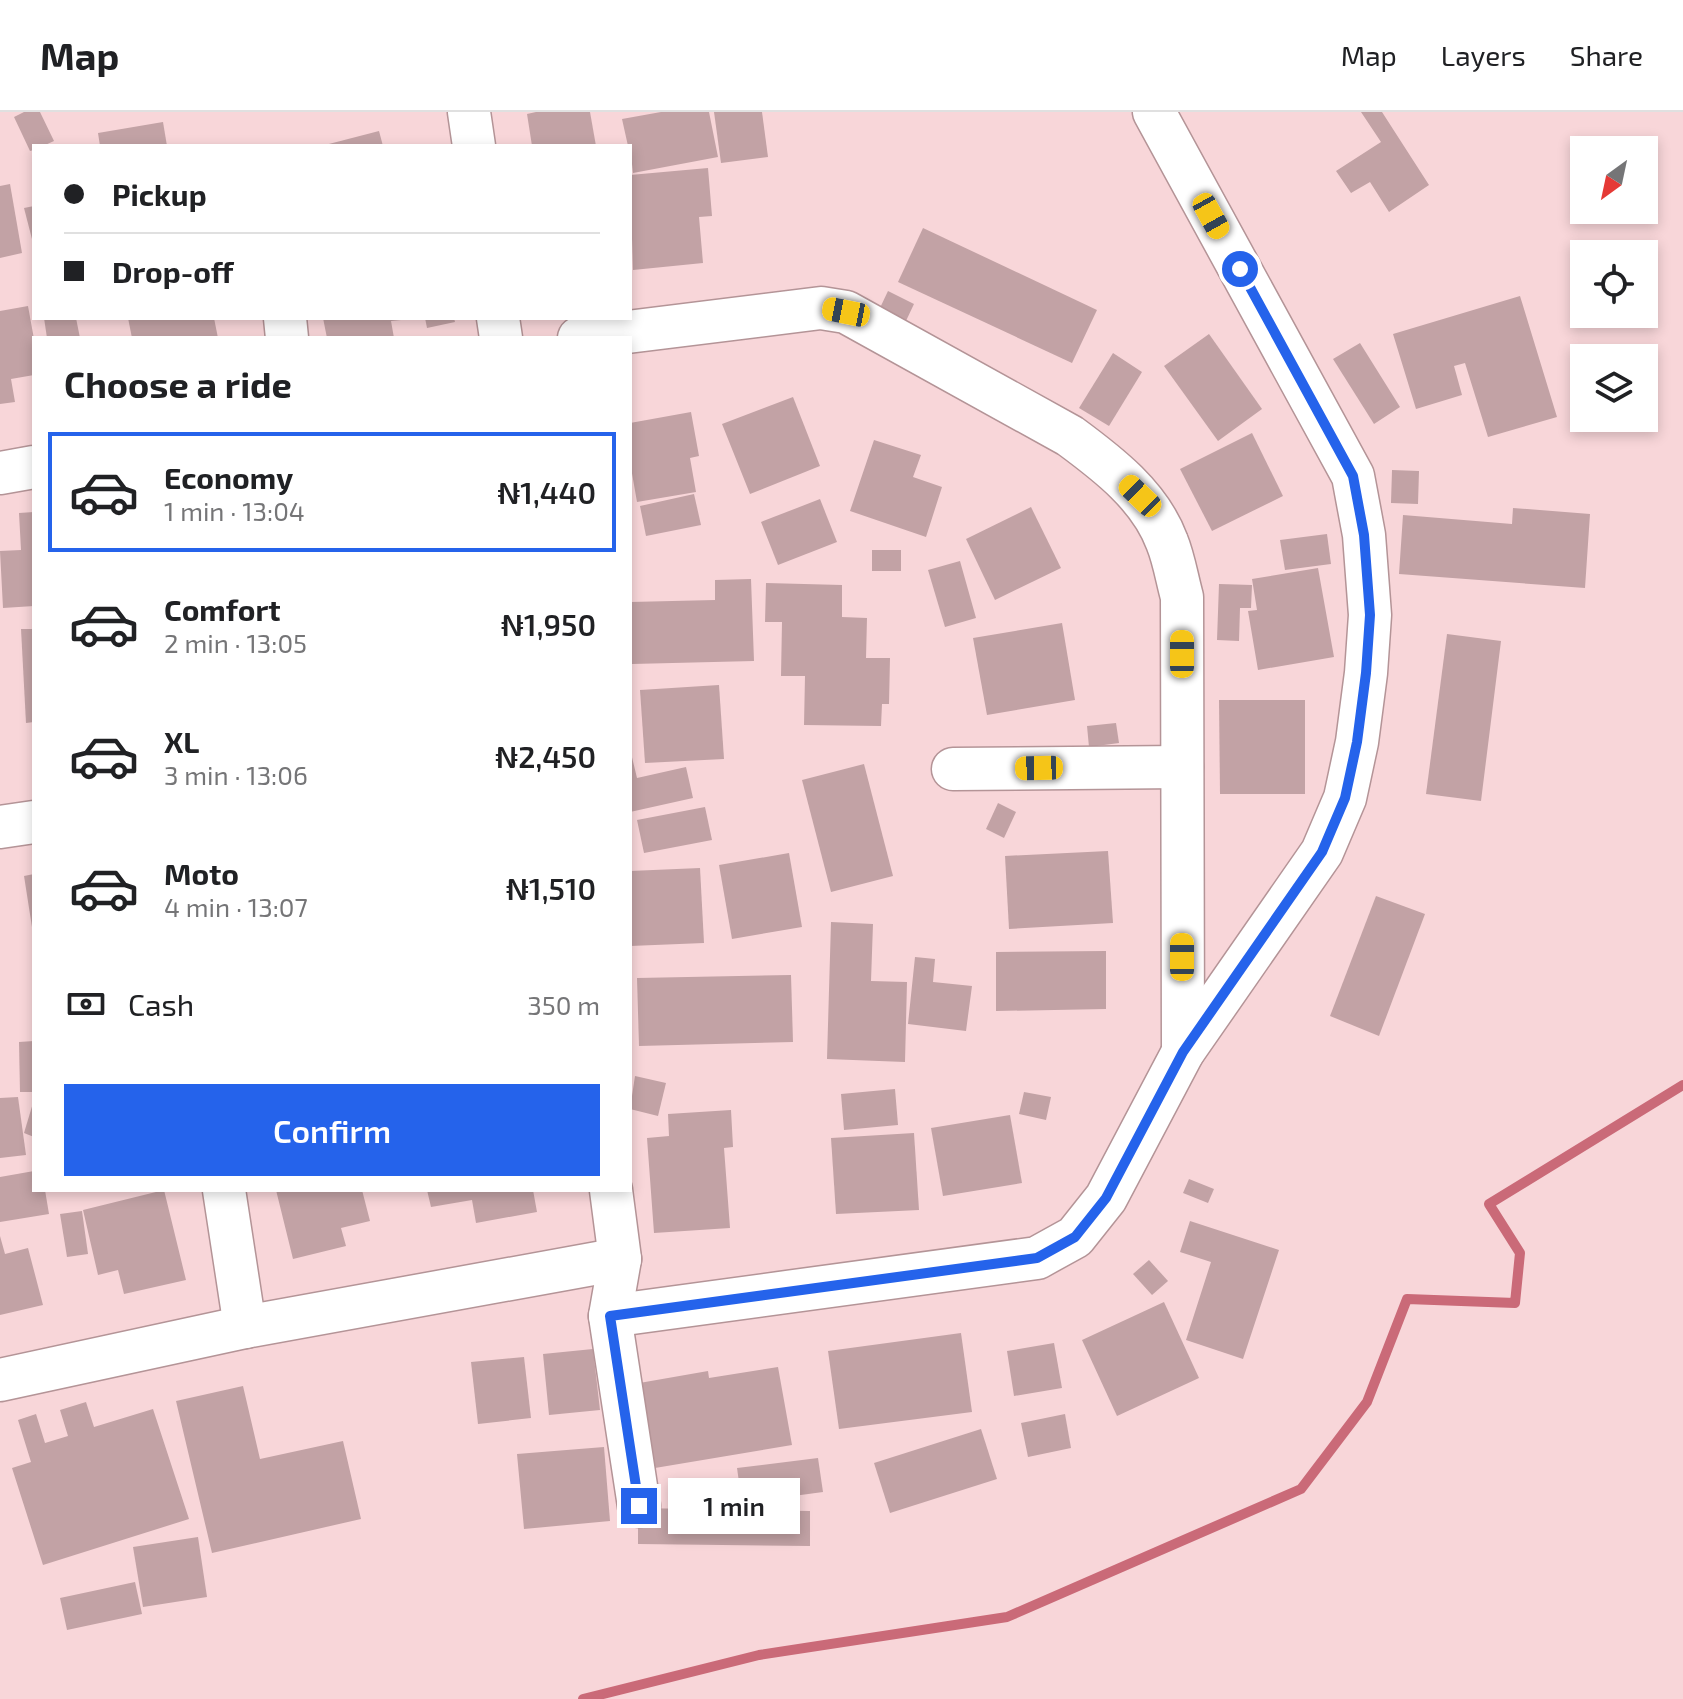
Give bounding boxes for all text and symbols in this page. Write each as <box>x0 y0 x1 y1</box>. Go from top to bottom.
text: Map <box>40 32 119 78</box>
text: Map <box>1341 38 1397 72</box>
text: Layers <box>1441 38 1526 72</box>
text: Share <box>1570 38 1643 72</box>
north arrow <box>1570 136 1658 224</box>
map controls <box>1570 136 1658 432</box>
text: Pickup <box>112 176 207 212</box>
car <box>1189 189 1233 243</box>
button: locate <box>1570 240 1658 328</box>
route start <box>1222 251 1258 287</box>
text: Drop-off <box>112 253 234 289</box>
car <box>820 296 872 328</box>
button: layers <box>1570 344 1658 432</box>
text: Choose a ride <box>64 362 292 405</box>
icon: car <box>68 456 140 528</box>
text: Economy <box>164 459 293 495</box>
car <box>1114 471 1166 521</box>
text: ₦1,440 <box>497 474 596 510</box>
text: 1 min · 13:04 <box>164 495 305 526</box>
icon: car <box>68 588 140 660</box>
text: Comfort <box>164 591 281 627</box>
text: ₦1,950 <box>501 606 596 642</box>
text: 2 min · 13:05 <box>164 627 307 658</box>
car <box>1170 630 1194 678</box>
icon: car <box>68 720 140 792</box>
text: XL <box>164 723 199 759</box>
text: ₦2,450 <box>495 738 596 774</box>
car <box>1015 756 1063 780</box>
text: 3 min · 13:06 <box>164 759 308 790</box>
icon: car <box>68 852 140 924</box>
text: Moto <box>164 855 239 891</box>
text: ₦1,510 <box>506 870 596 906</box>
text: 4 min · 13:07 <box>164 891 308 922</box>
car <box>1170 933 1194 981</box>
icon: cash <box>64 982 108 1026</box>
text: Cash <box>128 986 194 1022</box>
text: 350 m <box>527 989 600 1020</box>
button: Confirm <box>64 1084 600 1176</box>
callout: 1 min <box>667 1478 799 1534</box>
route end <box>621 1488 657 1524</box>
text: 1 min <box>703 1490 765 1521</box>

